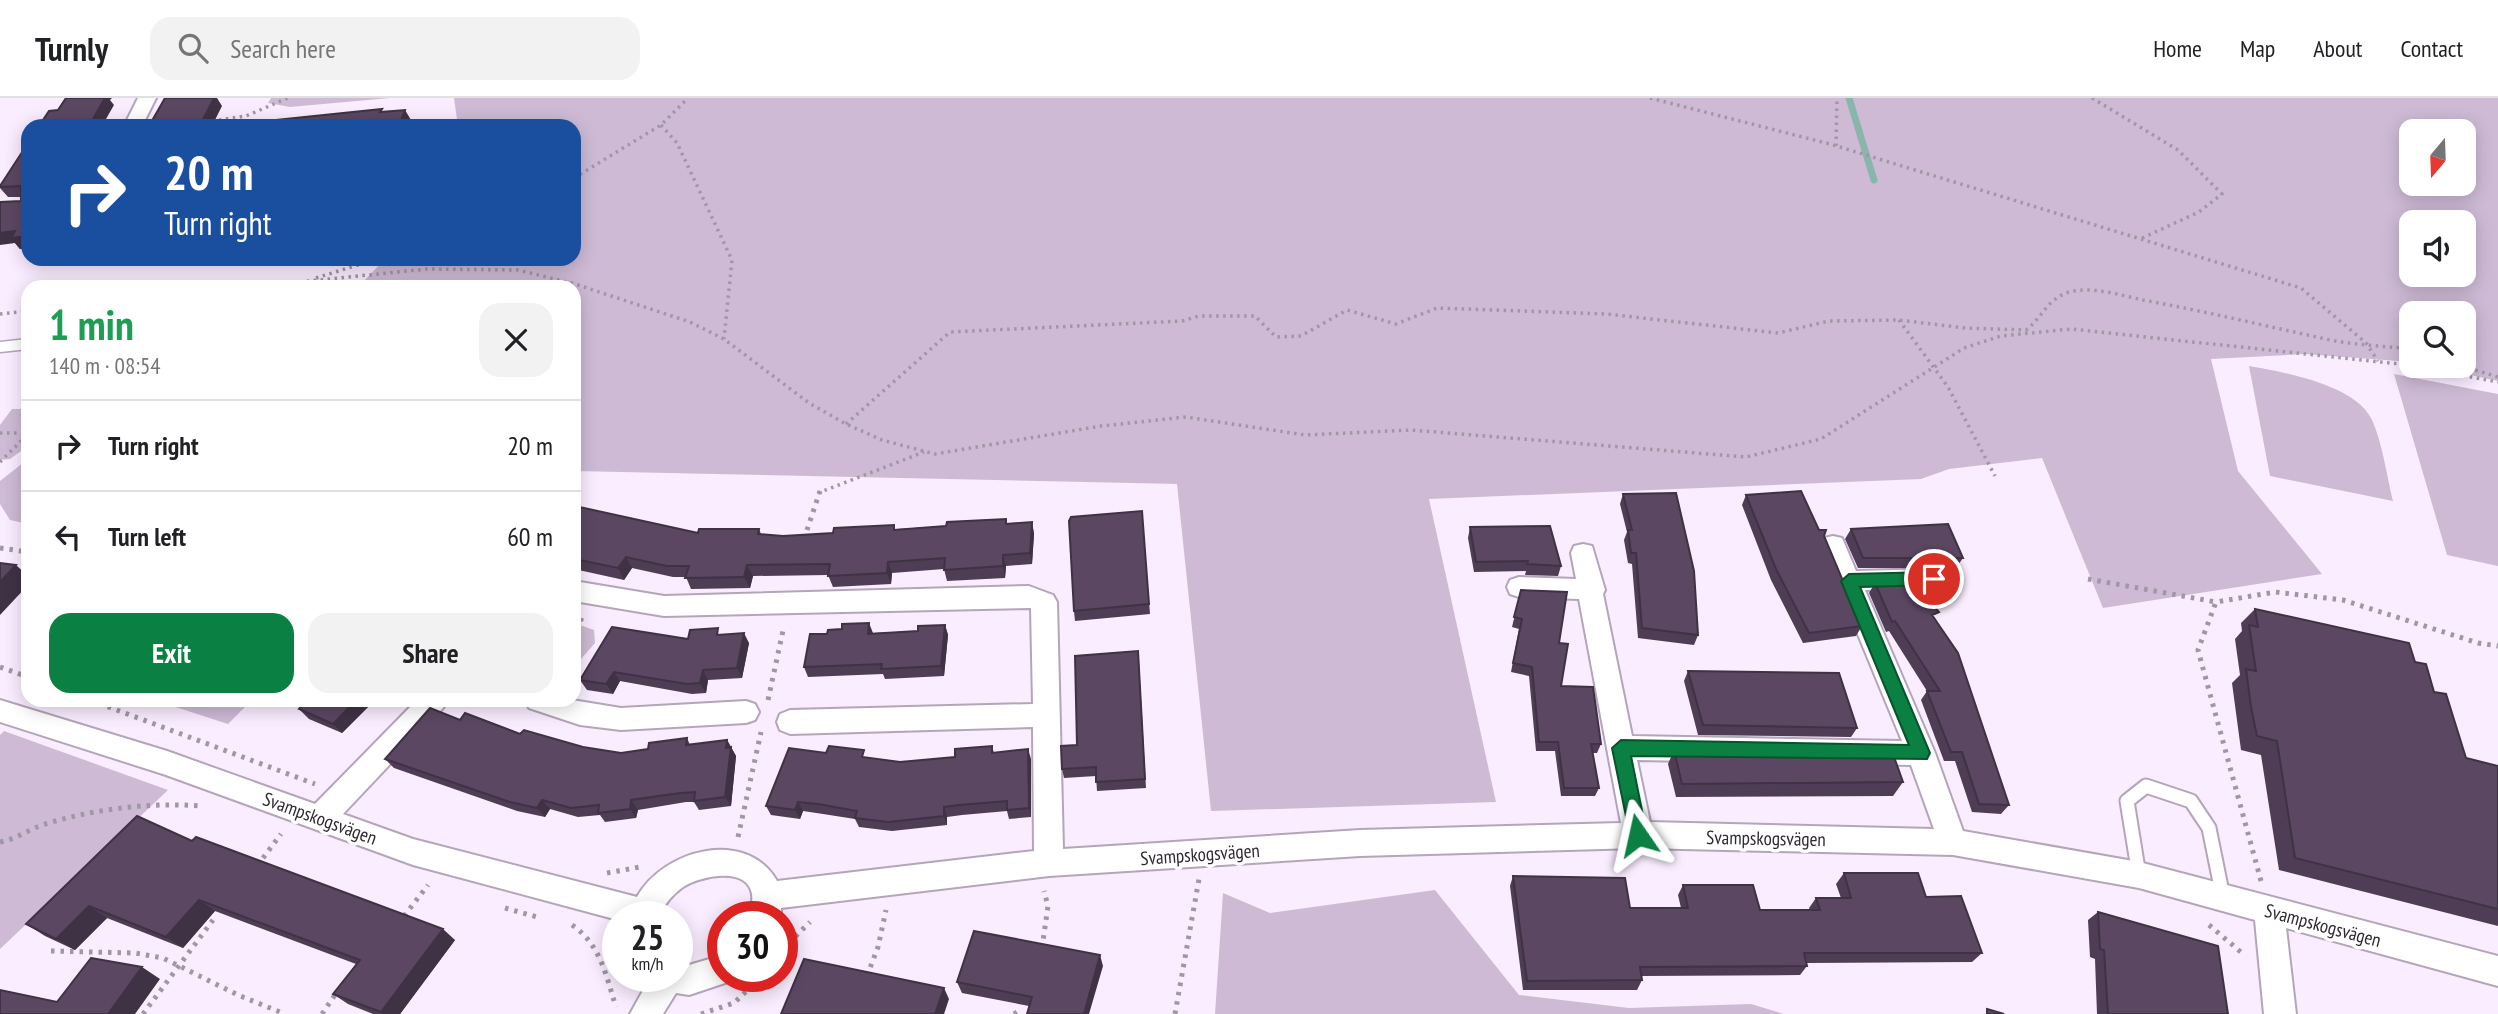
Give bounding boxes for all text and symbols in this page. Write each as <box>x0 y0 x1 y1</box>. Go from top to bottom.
search box <box>150 17 640 80</box>
text: Turnly <box>35 27 108 70</box>
icon: search <box>174 29 212 67</box>
text: Search here <box>230 32 336 65</box>
text: Home <box>2153 33 2202 64</box>
text: Map <box>2240 33 2275 64</box>
text: About <box>2313 33 2362 64</box>
text: Contact <box>2400 33 2463 64</box>
north arrow <box>2399 119 2476 196</box>
map controls <box>2399 119 2476 378</box>
text: 20 m <box>164 140 253 204</box>
icon: right <box>49 147 140 238</box>
text: Turn right <box>164 202 272 244</box>
button: sound <box>2399 210 2476 287</box>
text: 1 min <box>49 297 134 352</box>
button: search <box>2399 301 2476 378</box>
button: close <box>479 303 553 377</box>
text: 140 m · 08:54 <box>49 351 161 380</box>
icon: right <box>49 427 87 465</box>
text: Turn right <box>108 429 199 462</box>
text: 20 m <box>507 429 553 462</box>
icon: left <box>49 518 87 556</box>
text: Turn left <box>108 520 186 553</box>
text: 60 m <box>507 520 553 553</box>
pin <box>1904 549 1964 609</box>
icon: arrive <box>1915 560 1953 598</box>
button: Exit <box>49 613 294 693</box>
button: Share <box>308 613 553 693</box>
street label: Svampskogsvägen <box>260 786 380 850</box>
position arrow <box>1601 798 1675 872</box>
street label: Svampskogsvägen <box>1706 825 1826 851</box>
street label: Svampskogsvägen <box>1140 838 1260 870</box>
street label: Svampskogsvägen <box>2262 898 2384 952</box>
speed limit sign: 30 <box>707 901 798 992</box>
text: 25 <box>631 914 664 960</box>
text: km/h <box>632 952 663 975</box>

